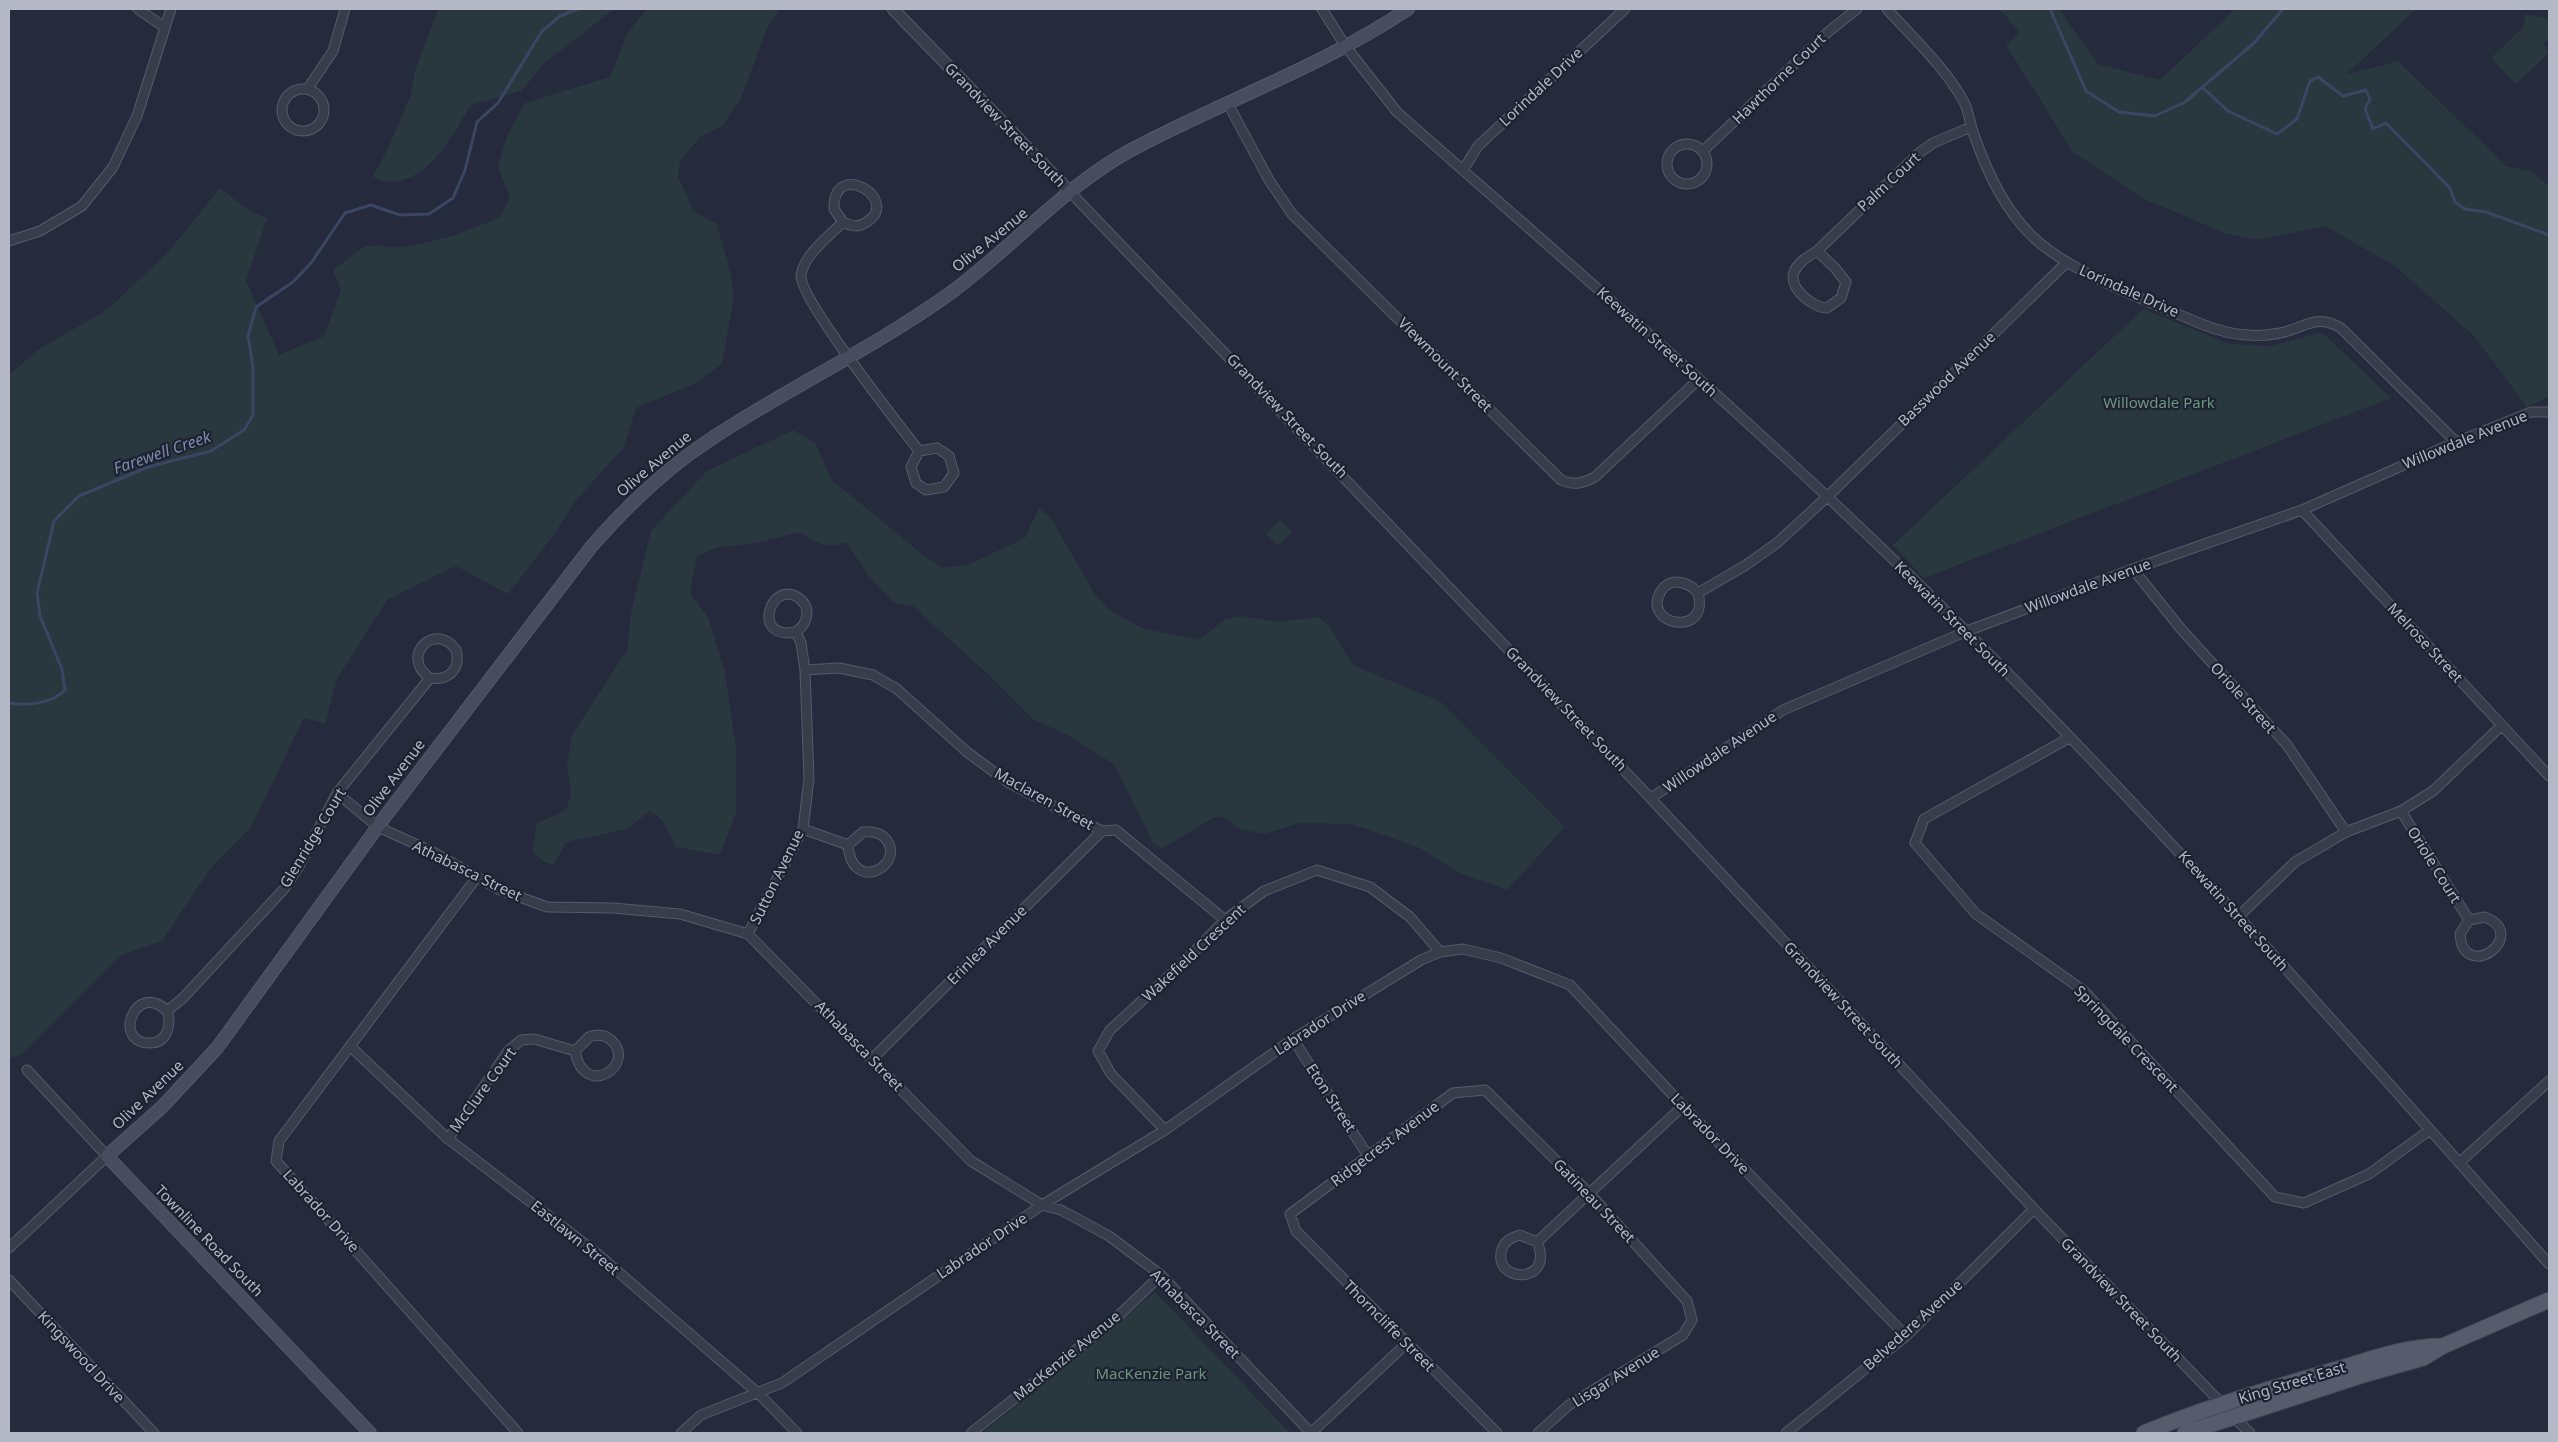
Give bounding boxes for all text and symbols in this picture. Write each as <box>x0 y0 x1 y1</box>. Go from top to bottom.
street label: Hawthorne Court <box>1727 28 1830 128</box>
street label: Lorindale Drive <box>1494 42 1586 130</box>
street label: Grandview Street South <box>941 58 1071 191</box>
street label: Palm Court <box>1853 147 1924 215</box>
street label: Olive Avenue <box>947 202 1031 276</box>
street label: Lorindale Drive <box>2076 259 2182 321</box>
street label: Keewatin Street South <box>1593 282 1722 401</box>
street label: Viewmount Street <box>1394 313 1498 416</box>
street label: Basswood Avenue <box>1893 327 1999 430</box>
street label: Grandview Street South <box>1223 349 1353 482</box>
park label: Willowdale Park <box>2103 392 2215 412</box>
street label: Willowdale Avenue <box>2399 405 2530 473</box>
water label: Farewell Creek <box>110 425 215 479</box>
street label: Olive Avenue <box>612 426 695 500</box>
street label: Willowdale Avenue <box>2022 553 2153 617</box>
street label: Keewatin Street South <box>1891 556 2015 680</box>
street label: Melrose Street <box>2384 598 2468 687</box>
street label: Grandview Street South <box>1502 642 1632 775</box>
street label: Oriole Street <box>2207 658 2281 738</box>
street label: Willowdale Avenue <box>1659 706 1780 797</box>
street label: Olive Avenue <box>357 735 429 820</box>
street label: Maclaren Street <box>991 762 1098 834</box>
street label: Glenridge Court <box>275 783 350 891</box>
street label: Oriole Court <box>2403 822 2467 907</box>
street label: Sutton Avenue <box>744 826 808 927</box>
street label: Athabasca Street <box>410 835 526 905</box>
street label: Keewatin Street South <box>2174 846 2293 975</box>
street label: Wakefield Crescent <box>1137 899 1250 1005</box>
street label: Erinlea Avenue <box>942 900 1030 988</box>
street label: Grandview Street South <box>1780 937 1908 1072</box>
street label: Springdale Crescent <box>2070 981 2183 1096</box>
street label: Labrador Drive <box>1270 985 1369 1059</box>
street label: Athabasca Street <box>811 996 909 1095</box>
street label: McClure Court <box>444 1042 520 1136</box>
street label: Olive Avenue <box>107 1055 187 1133</box>
street label: Eton Street <box>1302 1059 1362 1136</box>
street label: Labrador Drive <box>1667 1088 1754 1178</box>
street label: Ridgecrest Avenue <box>1326 1096 1443 1191</box>
street label: Gatineau Street <box>1549 1154 1640 1247</box>
street label: Labrador Drive <box>279 1165 364 1256</box>
street label: Townline Road South <box>151 1180 268 1300</box>
street label: Eastlawn Street <box>527 1195 625 1279</box>
street label: Labrador Drive <box>932 1207 1031 1283</box>
street label: Grandview Street South <box>2057 1233 2187 1366</box>
street label: Athabasca Street <box>1147 1264 1245 1363</box>
street label: Belvedere Avenue <box>1859 1274 1966 1374</box>
street label: Thorncliffe Street <box>1340 1275 1440 1376</box>
street label: Kingswood Drive <box>34 1306 130 1407</box>
street label: MacKenzie Avenue <box>1009 1306 1124 1405</box>
street label: Lisgar Avenue <box>1568 1341 1663 1411</box>
street label: King Street East <box>2236 1356 2348 1408</box>
park label: MacKenzie Park <box>1095 1363 1207 1383</box>

